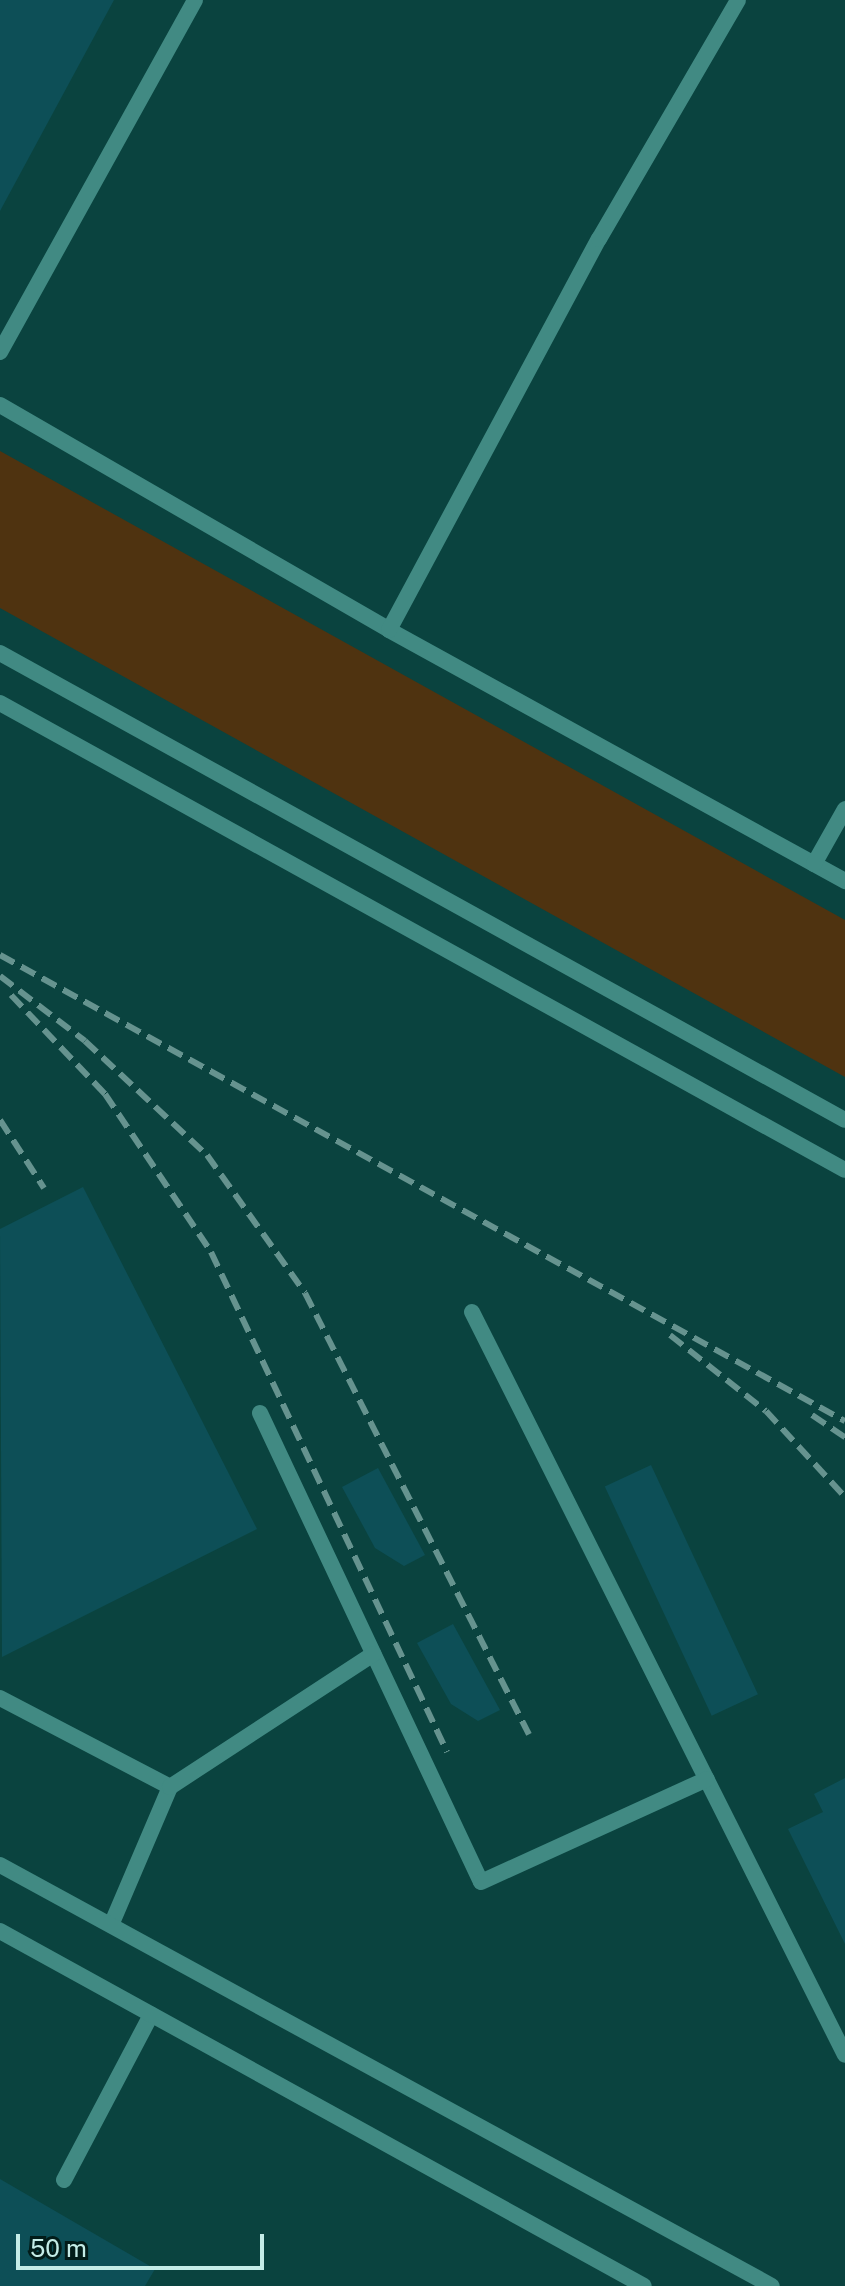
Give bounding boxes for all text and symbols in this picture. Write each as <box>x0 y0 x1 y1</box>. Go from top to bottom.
scale bar <box>20 2218 268 2268</box>
text: 50 m <box>30 2234 87 2262</box>

